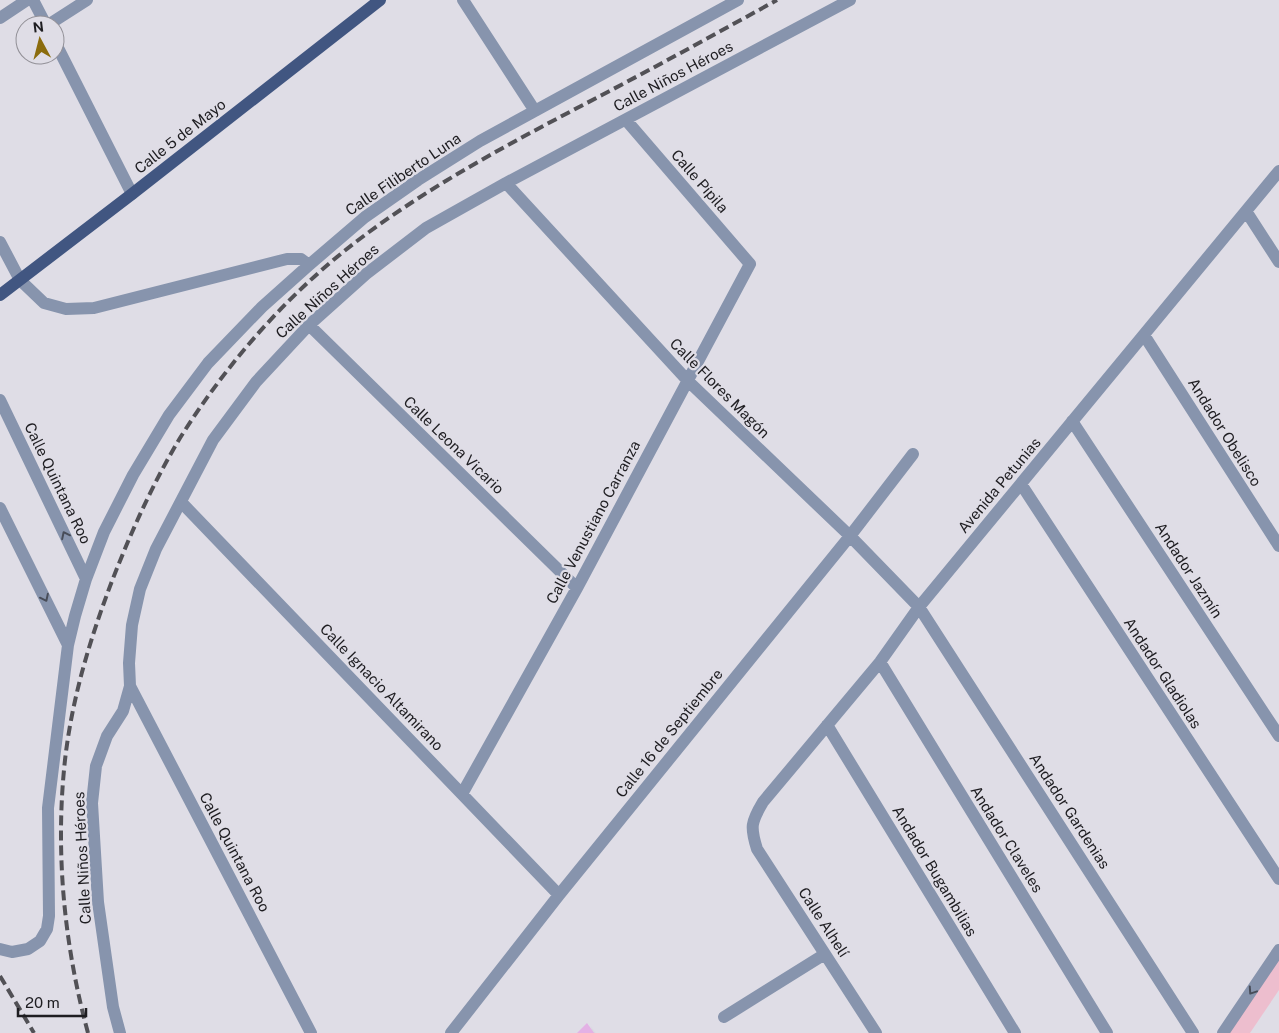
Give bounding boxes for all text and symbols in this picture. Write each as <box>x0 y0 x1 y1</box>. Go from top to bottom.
north arrow <box>15 15 65 65</box>
text: N <box>32 18 45 36</box>
street label: Calle Niños Héroes <box>610 37 736 115</box>
street label: Calle 5 de Mayo <box>131 95 229 177</box>
street label: Calle Filiberto Luna <box>342 129 464 219</box>
street label: Calle Pípila <box>668 146 732 216</box>
street label: Calle Niños Héroes <box>272 240 382 342</box>
street label: Calle Flores Magón <box>667 335 773 441</box>
street label: Andador Obelisco <box>1185 375 1265 489</box>
street label: Calle Leona Vicario <box>400 393 508 497</box>
street label: Calle Quintana Roo <box>21 420 95 546</box>
street label: Avenida Petunias <box>954 434 1044 536</box>
street label: Calle Venustiano Carranza <box>543 437 643 607</box>
street label: Andador Jazmín <box>1152 519 1226 621</box>
one-way arrow <box>61 531 71 540</box>
one-way arrow <box>39 593 49 602</box>
street label: Andador Gladiolas <box>1121 614 1205 732</box>
street label: Calle Ignacio Altamirano <box>317 620 447 754</box>
street label: Calle 16 de Septiembre <box>612 665 726 801</box>
street label: Andador Gardenias <box>1026 750 1114 872</box>
street label: Andador Claveles <box>967 783 1047 895</box>
street label: Calle Quintana Roo <box>196 789 274 915</box>
street label: Calle Niños Héroes <box>70 791 94 925</box>
street label: Andador Bugambilias <box>889 803 981 939</box>
street label: Calle Alhelí <box>795 884 853 960</box>
one-way arrow <box>1249 985 1258 994</box>
scale bar <box>18 986 85 1018</box>
text: 20 m <box>25 994 60 1011</box>

